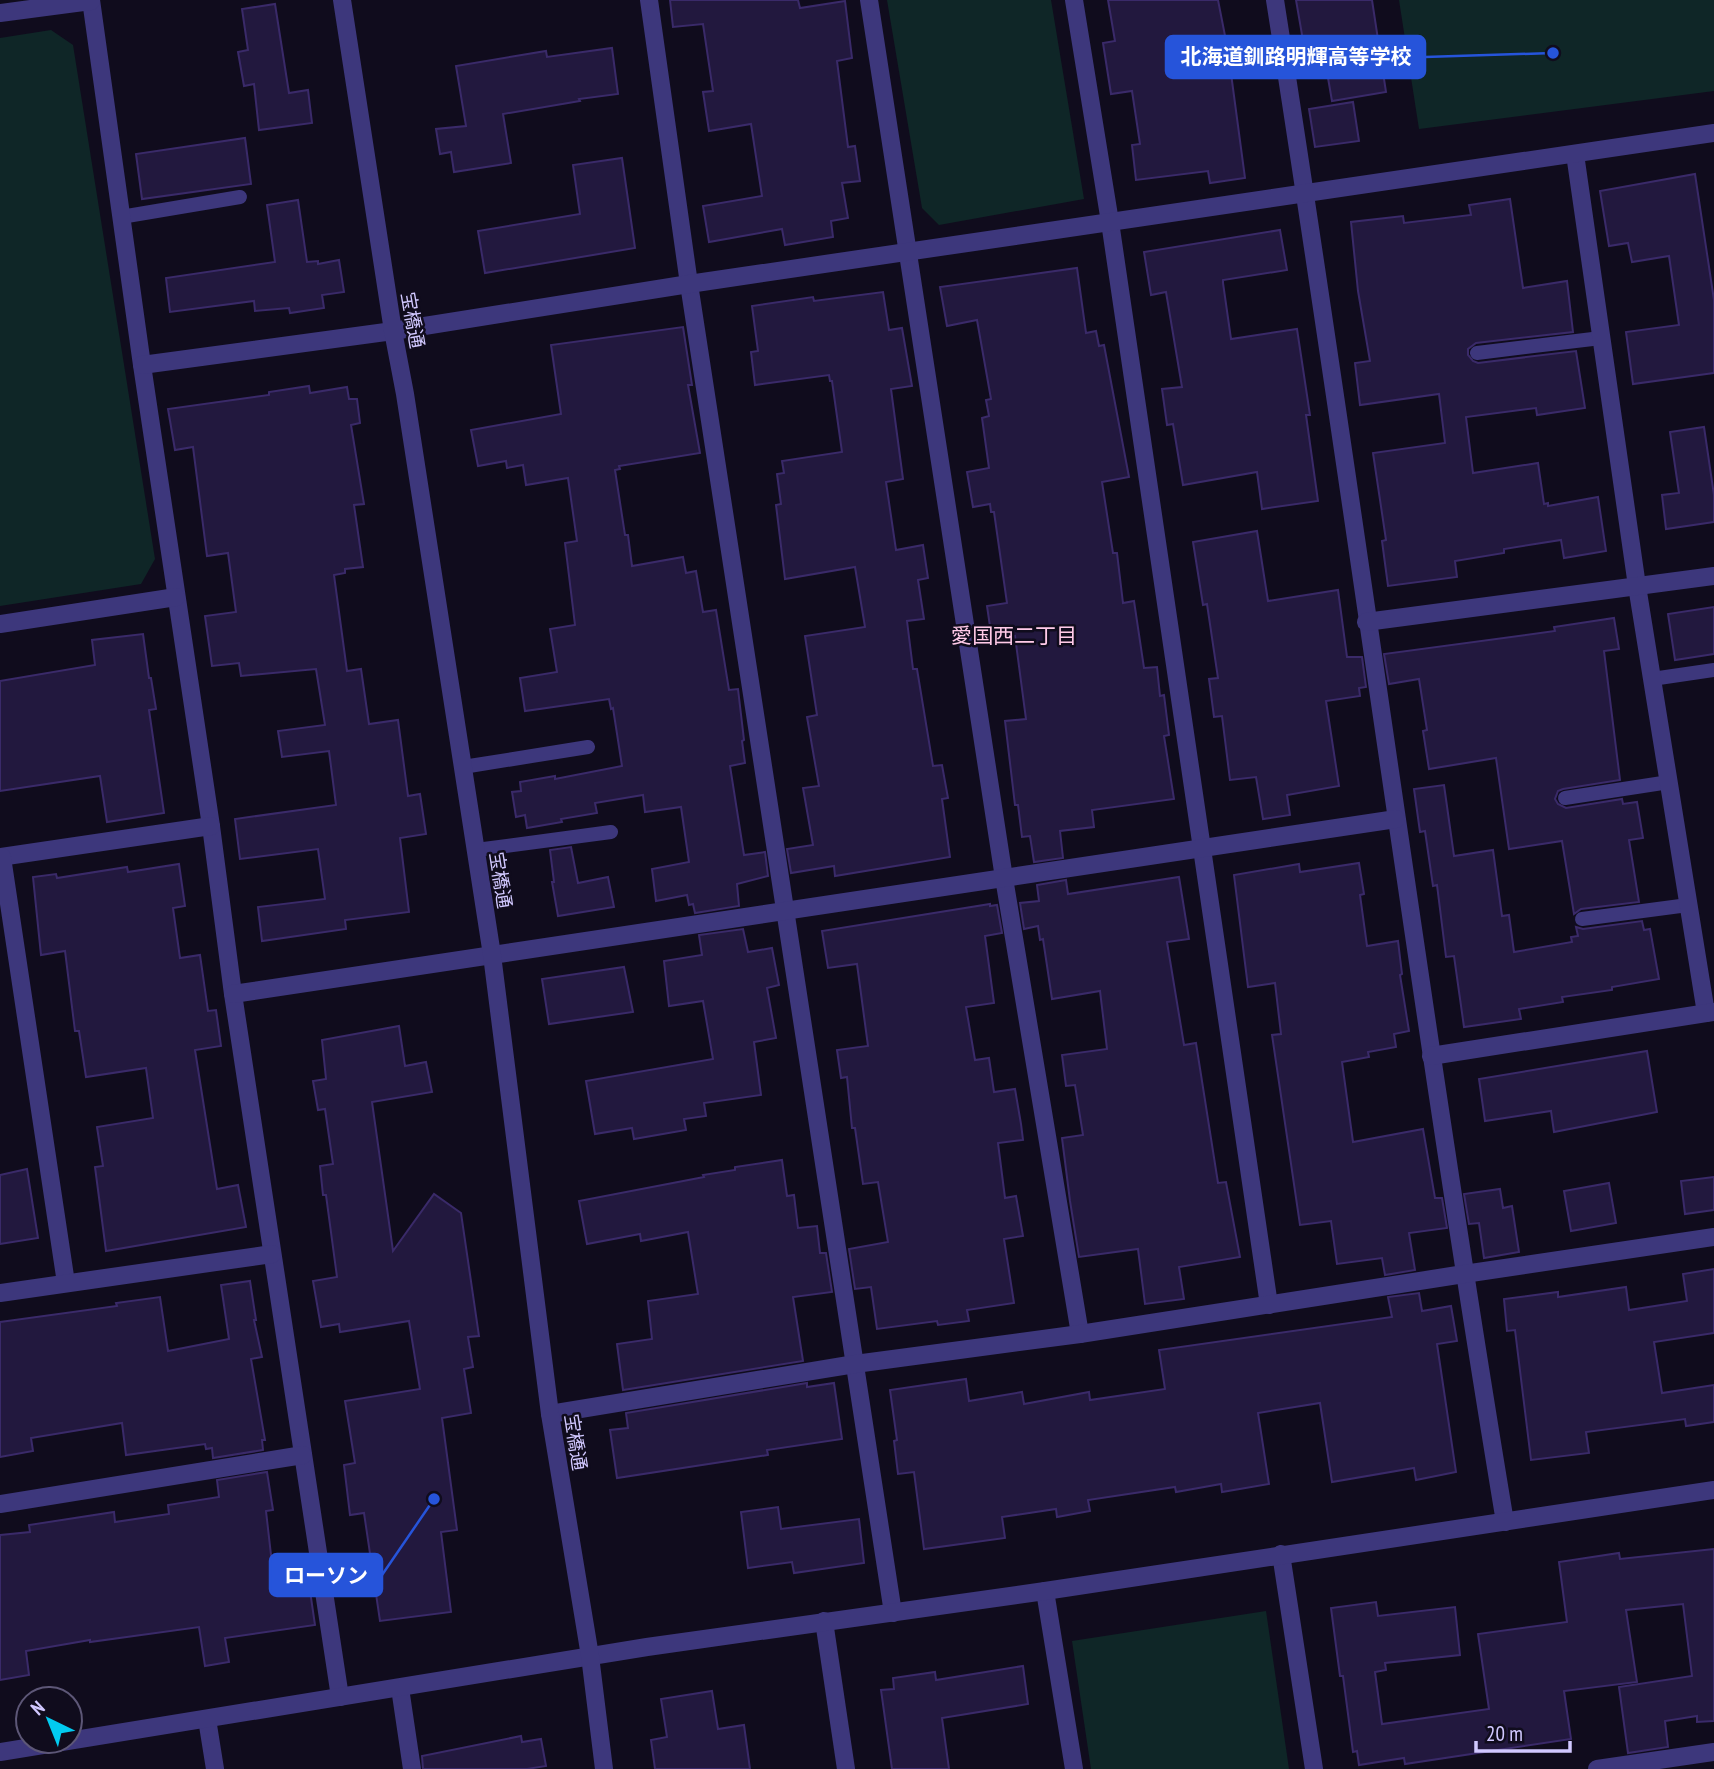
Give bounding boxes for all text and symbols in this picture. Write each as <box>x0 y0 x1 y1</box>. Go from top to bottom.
callout: 北海道釧路明輝高等学校 <box>1166 36 1425 78</box>
text: 北海道釧路明輝高等学校 <box>1181 43 1412 70</box>
street label: 宝橋通 <box>396 290 430 350</box>
district label: 愛国西二丁目 <box>951 622 1077 649</box>
street label: 宝橋通 <box>485 850 517 910</box>
street label: 宝橋通 <box>560 1412 592 1472</box>
callout: ローソン <box>270 1554 382 1596</box>
text: ローソン <box>284 1562 368 1589</box>
north arrow <box>14 1685 84 1755</box>
text: N <box>25 1695 49 1720</box>
scale bar <box>1476 1710 1570 1754</box>
text: 20 m <box>1486 1720 1523 1747</box>

